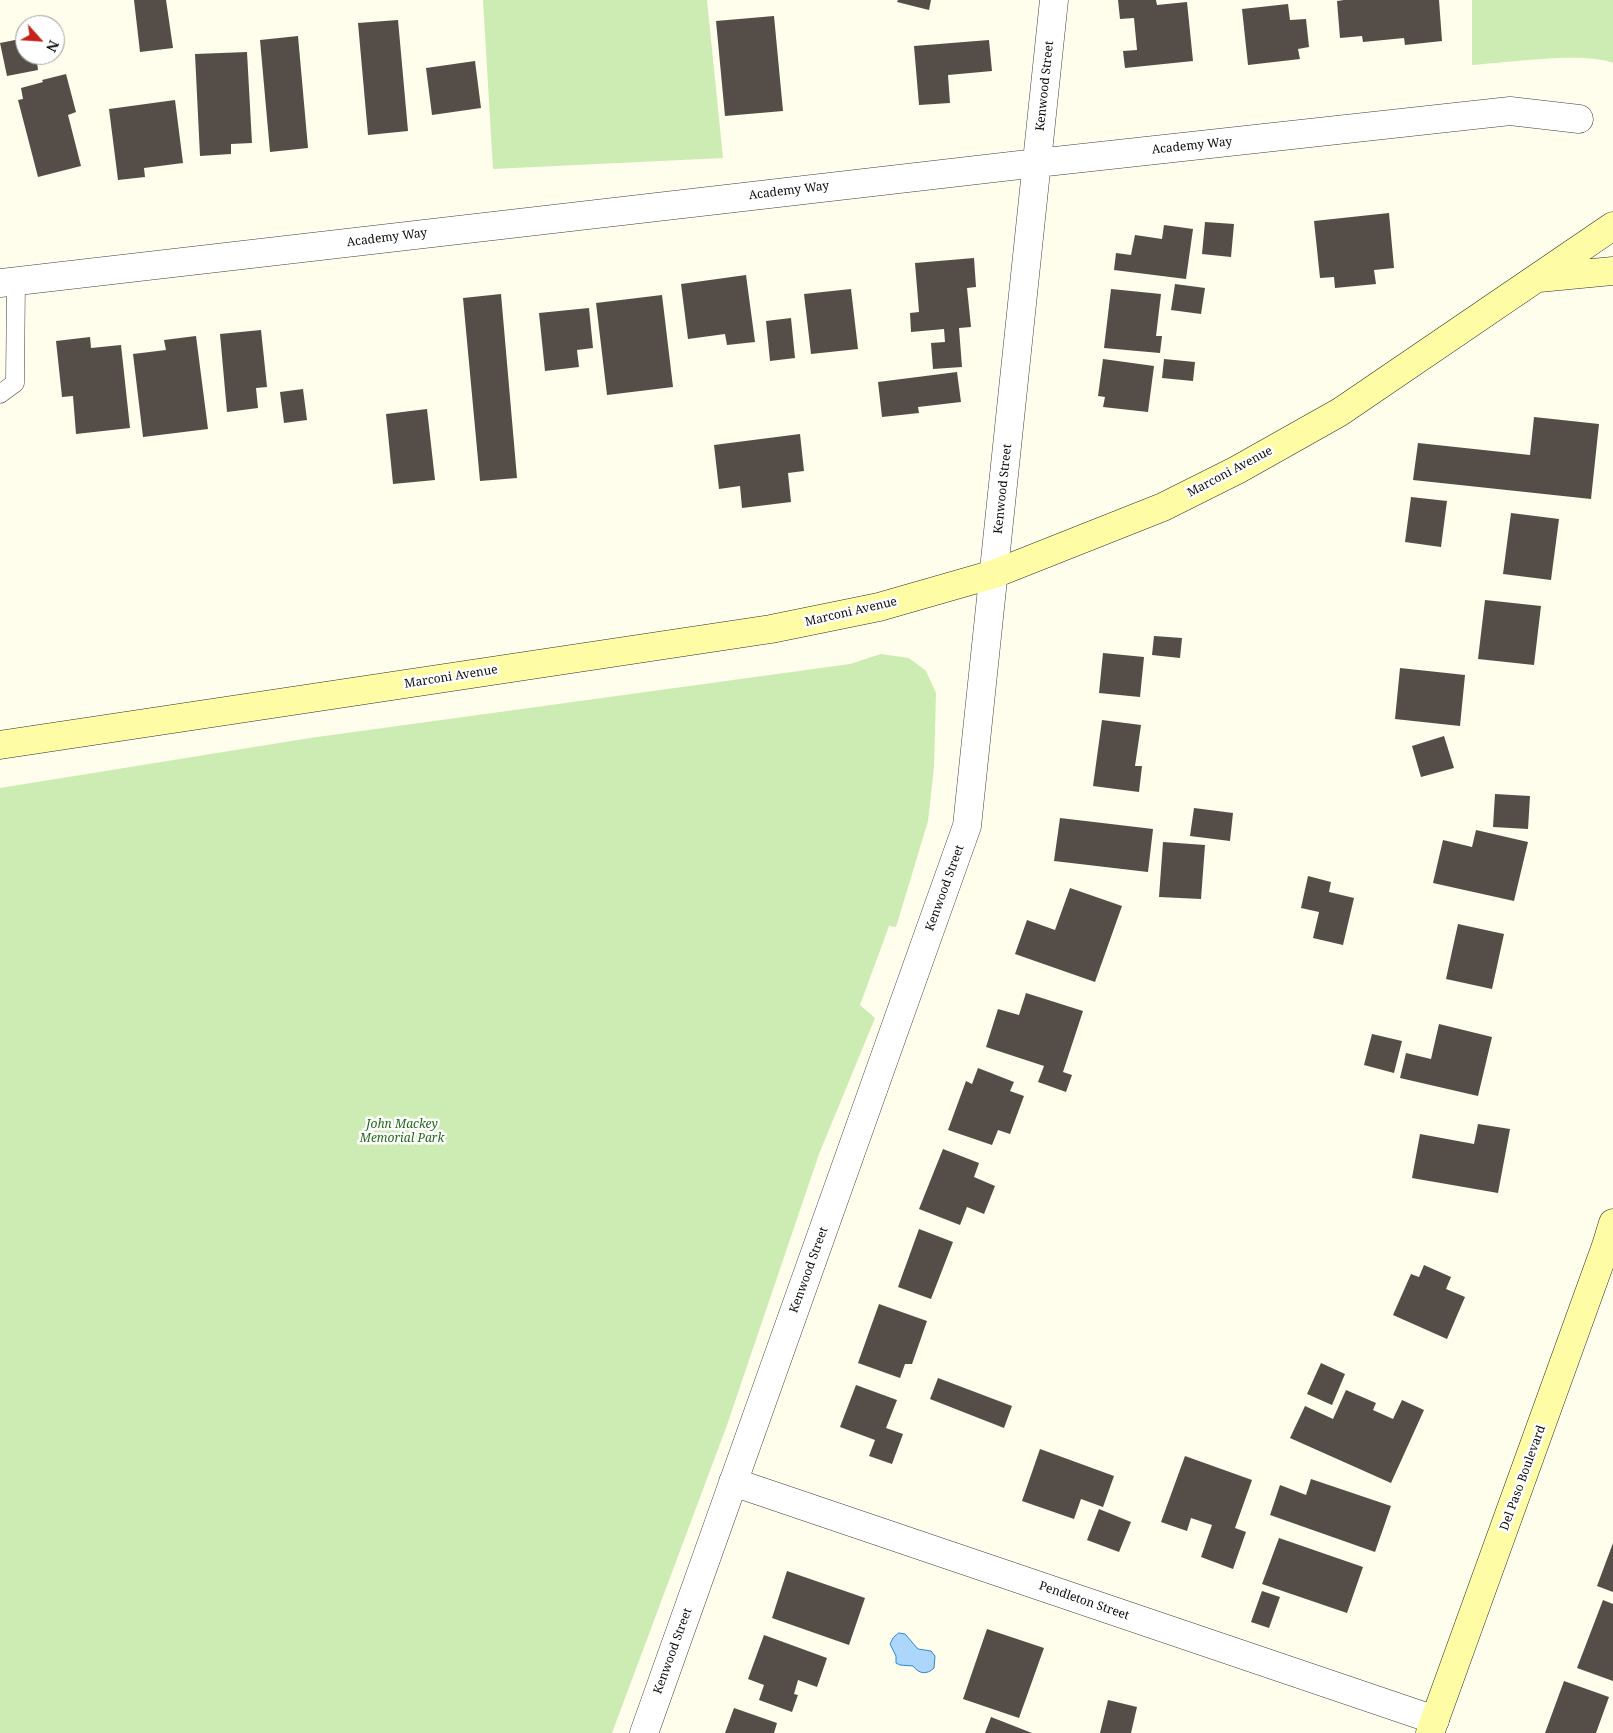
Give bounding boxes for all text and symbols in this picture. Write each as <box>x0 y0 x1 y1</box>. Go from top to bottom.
north arrow <box>15 15 65 65</box>
text: N <box>42 37 64 55</box>
street label: Kenwood Street <box>1033 40 1057 132</box>
street label: Academy Way <box>1151 135 1233 157</box>
street label: Academy Way <box>748 179 830 203</box>
street label: Academy Way <box>346 226 428 250</box>
street label: Kenwood Street <box>991 443 1015 535</box>
street label: Marconi Avenue <box>1185 444 1275 500</box>
street label: Marconi Avenue <box>804 594 898 630</box>
street label: Marconi Avenue <box>403 663 499 691</box>
street label: Kenwood Street <box>923 843 967 933</box>
park label: John Mackey Memorial Park <box>360 1118 444 1146</box>
street label: Kenwood Street <box>787 1225 831 1315</box>
street label: Del Paso Boulevard <box>1497 1424 1549 1532</box>
street label: Pendleton Street <box>1037 1579 1131 1623</box>
street label: Kenwood Street <box>651 1606 695 1696</box>

